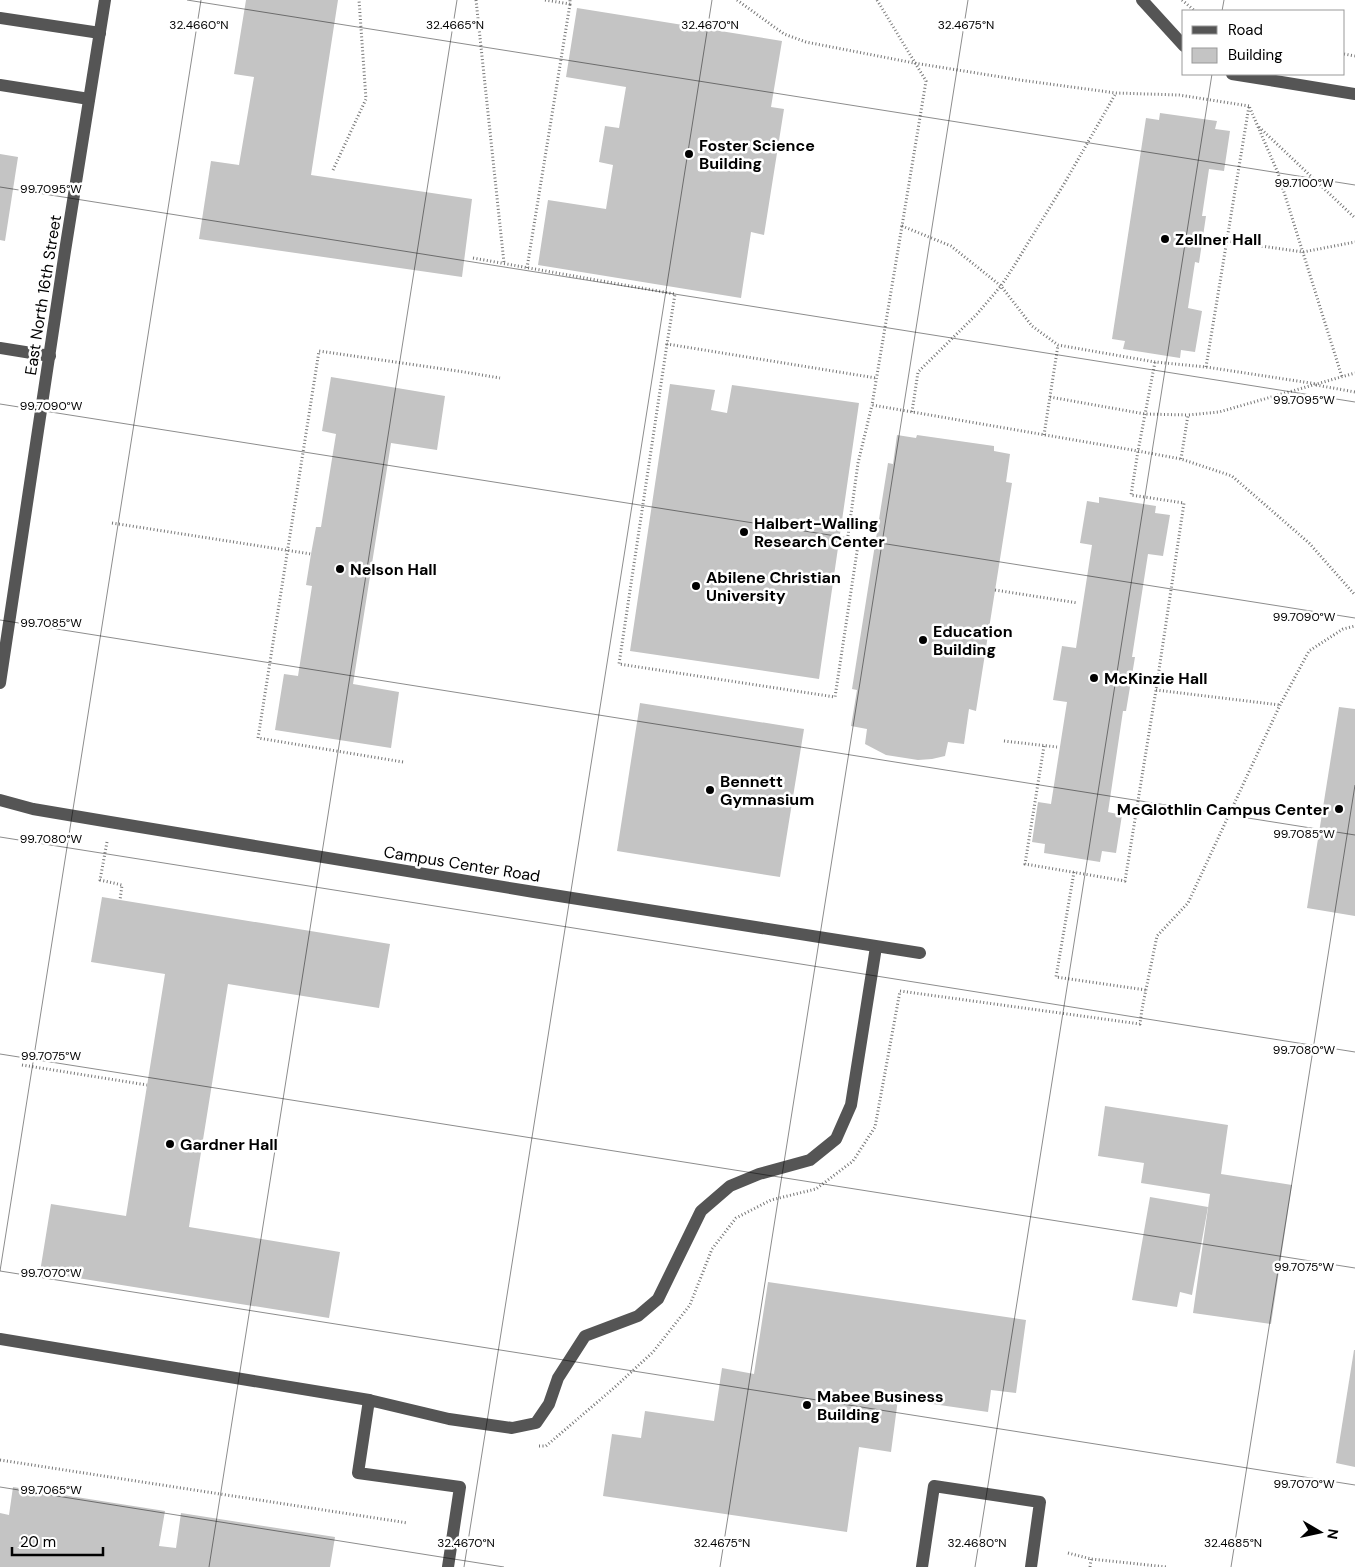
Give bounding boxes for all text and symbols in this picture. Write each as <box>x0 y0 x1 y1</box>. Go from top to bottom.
legend <box>1182 10 1345 75</box>
text: 32.4660°N <box>169 17 229 33</box>
text: 32.4665°N <box>426 17 484 33</box>
text: 32.4670°N <box>681 17 739 33</box>
text: 32.4675°N <box>938 17 994 33</box>
text: Road <box>1228 20 1263 40</box>
text: Building <box>1228 45 1283 65</box>
place label: Foster Science Building <box>699 135 815 174</box>
marker: Foster Science Building <box>683 148 695 160</box>
text: 99.7100°W <box>1274 175 1334 191</box>
text: 99.7095°W <box>20 181 82 197</box>
street label: East North 16th Street <box>20 213 66 377</box>
place label: Zellner Hall <box>1175 229 1262 250</box>
marker: Zellner Hall <box>1159 233 1171 245</box>
text: 99.7095°W <box>1273 392 1335 408</box>
text: 99.7090°W <box>20 398 83 414</box>
place label: Halbert-Walling Research Center <box>754 513 885 552</box>
marker: Halbert-Walling Research Center <box>738 526 750 538</box>
place label: Nelson Hall <box>350 559 437 580</box>
marker: Nelson Hall <box>334 563 346 575</box>
place label: Abilene Christian University <box>706 567 841 606</box>
marker: Abilene Christian University <box>690 580 702 592</box>
text: 99.7090°W <box>1273 609 1336 625</box>
text: 99.7085°W <box>20 615 82 631</box>
place label: Education Building <box>933 621 1013 660</box>
marker: Education Building <box>917 634 929 646</box>
place label: McKinzie Hall <box>1104 668 1208 689</box>
marker: McKinzie Hall <box>1088 672 1100 684</box>
place label: Bennett Gymnasium <box>720 771 814 810</box>
marker: Bennett Gymnasium <box>704 784 716 796</box>
place label: McGlothlin Campus Center <box>1117 799 1329 820</box>
marker: McGlothlin Campus Center <box>1333 803 1345 815</box>
text: 99.7085°W <box>1273 826 1335 842</box>
text: 99.7080°W <box>20 831 83 847</box>
street label: Campus Center Road <box>382 841 542 887</box>
text: 99.7080°W <box>1273 1042 1336 1058</box>
text: 99.7075°W <box>21 1048 81 1064</box>
place label: Gardner Hall <box>180 1134 278 1155</box>
marker: Gardner Hall <box>164 1138 176 1150</box>
text: 99.7075°W <box>1274 1259 1334 1275</box>
text: 99.7070°W <box>20 1265 82 1281</box>
place label: Mabee Business Building <box>817 1386 944 1425</box>
marker: Mabee Business Building <box>801 1399 813 1411</box>
text: 99.7070°W <box>1273 1476 1335 1492</box>
text: 99.7065°W <box>20 1482 82 1498</box>
north arrow <box>1295 1507 1345 1557</box>
scale bar <box>12 1524 104 1556</box>
text: N <box>1323 1528 1343 1540</box>
text: 20 m <box>20 1532 56 1552</box>
text: 32.4670°N <box>437 1535 495 1551</box>
text: 32.4675°N <box>694 1535 750 1551</box>
text: 32.4680°N <box>947 1535 1007 1551</box>
text: 32.4685°N <box>1204 1535 1262 1551</box>

